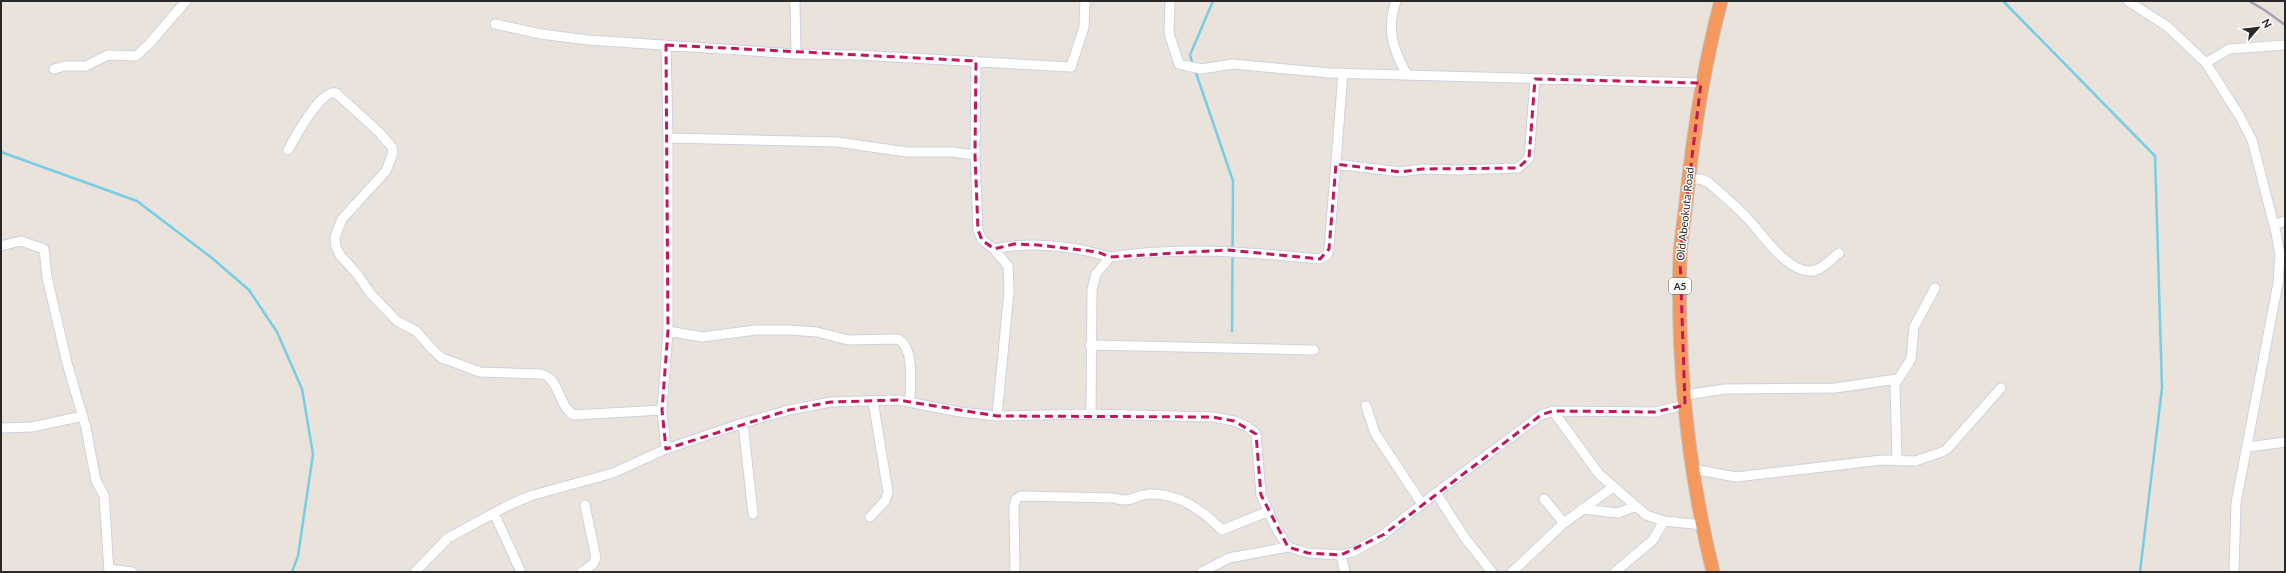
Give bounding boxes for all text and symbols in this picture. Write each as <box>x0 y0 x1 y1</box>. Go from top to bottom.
north arrow <box>2238 8 2278 48</box>
text: N <box>2260 16 2275 30</box>
street label: Old Abeokuta Road <box>1673 167 1696 261</box>
road number: A5 <box>1669 278 1691 294</box>

